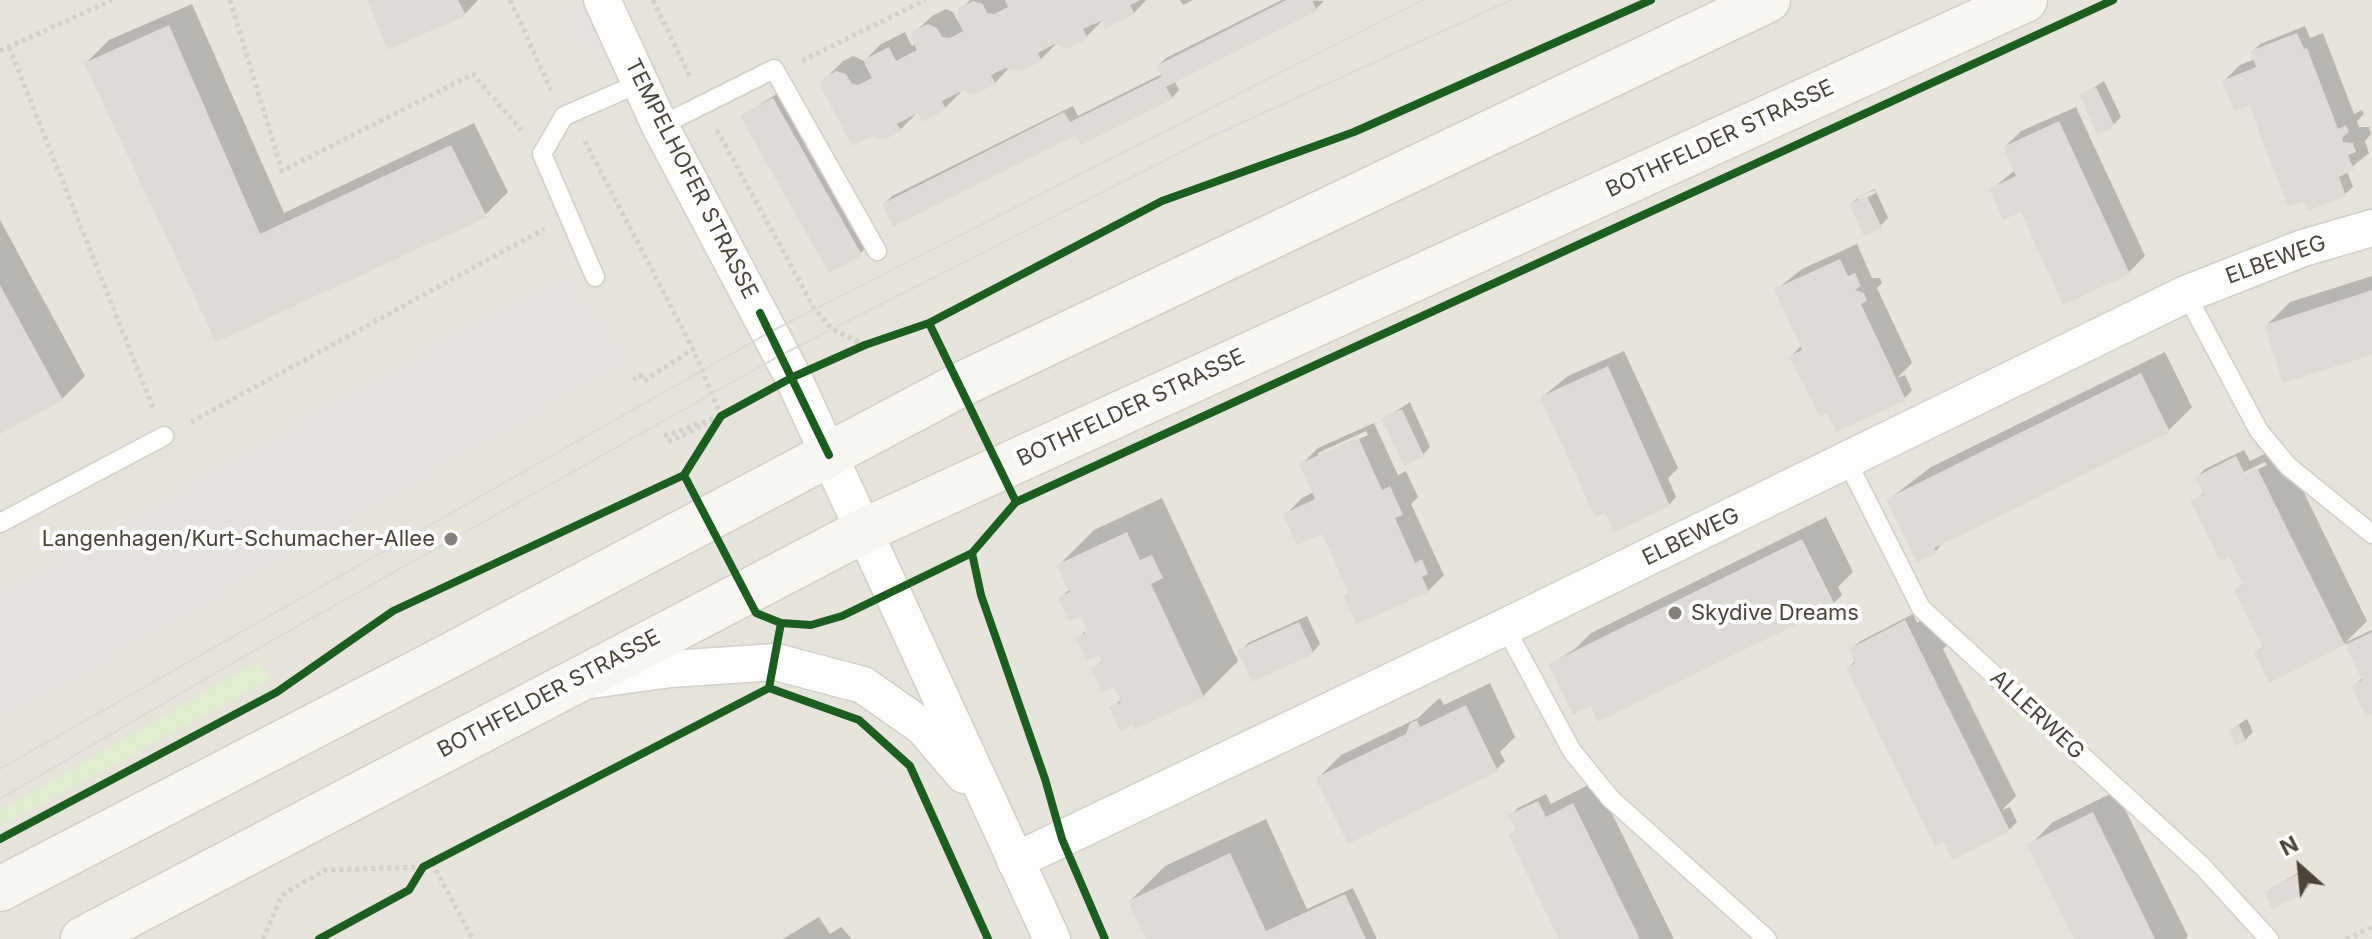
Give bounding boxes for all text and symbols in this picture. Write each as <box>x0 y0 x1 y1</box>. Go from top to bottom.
street label: TEMPELHOFER STRASSE <box>619 55 763 303</box>
street label: BOTHFELDER STRASSE <box>1602 75 1838 203</box>
street label: ELBEWEG <box>2222 230 2330 290</box>
street label: BOTHFELDER STRASSE <box>1013 344 1249 472</box>
street label: ELBEWEG <box>1638 502 1744 572</box>
place label: Langenhagen/Kurt-Schumacher-Allee <box>42 526 435 552</box>
marker: Langenhagen/Kurt-Schumacher-Allee <box>442 530 460 548</box>
place label: Skydive Dreams <box>1691 600 1859 626</box>
marker: Skydive Dreams <box>1666 604 1684 622</box>
street label: BOTHFELDER STRASSE <box>433 624 665 764</box>
street label: ALLERWEG <box>1985 665 2089 765</box>
north arrow <box>2260 827 2340 907</box>
text: N <box>2276 830 2302 861</box>

